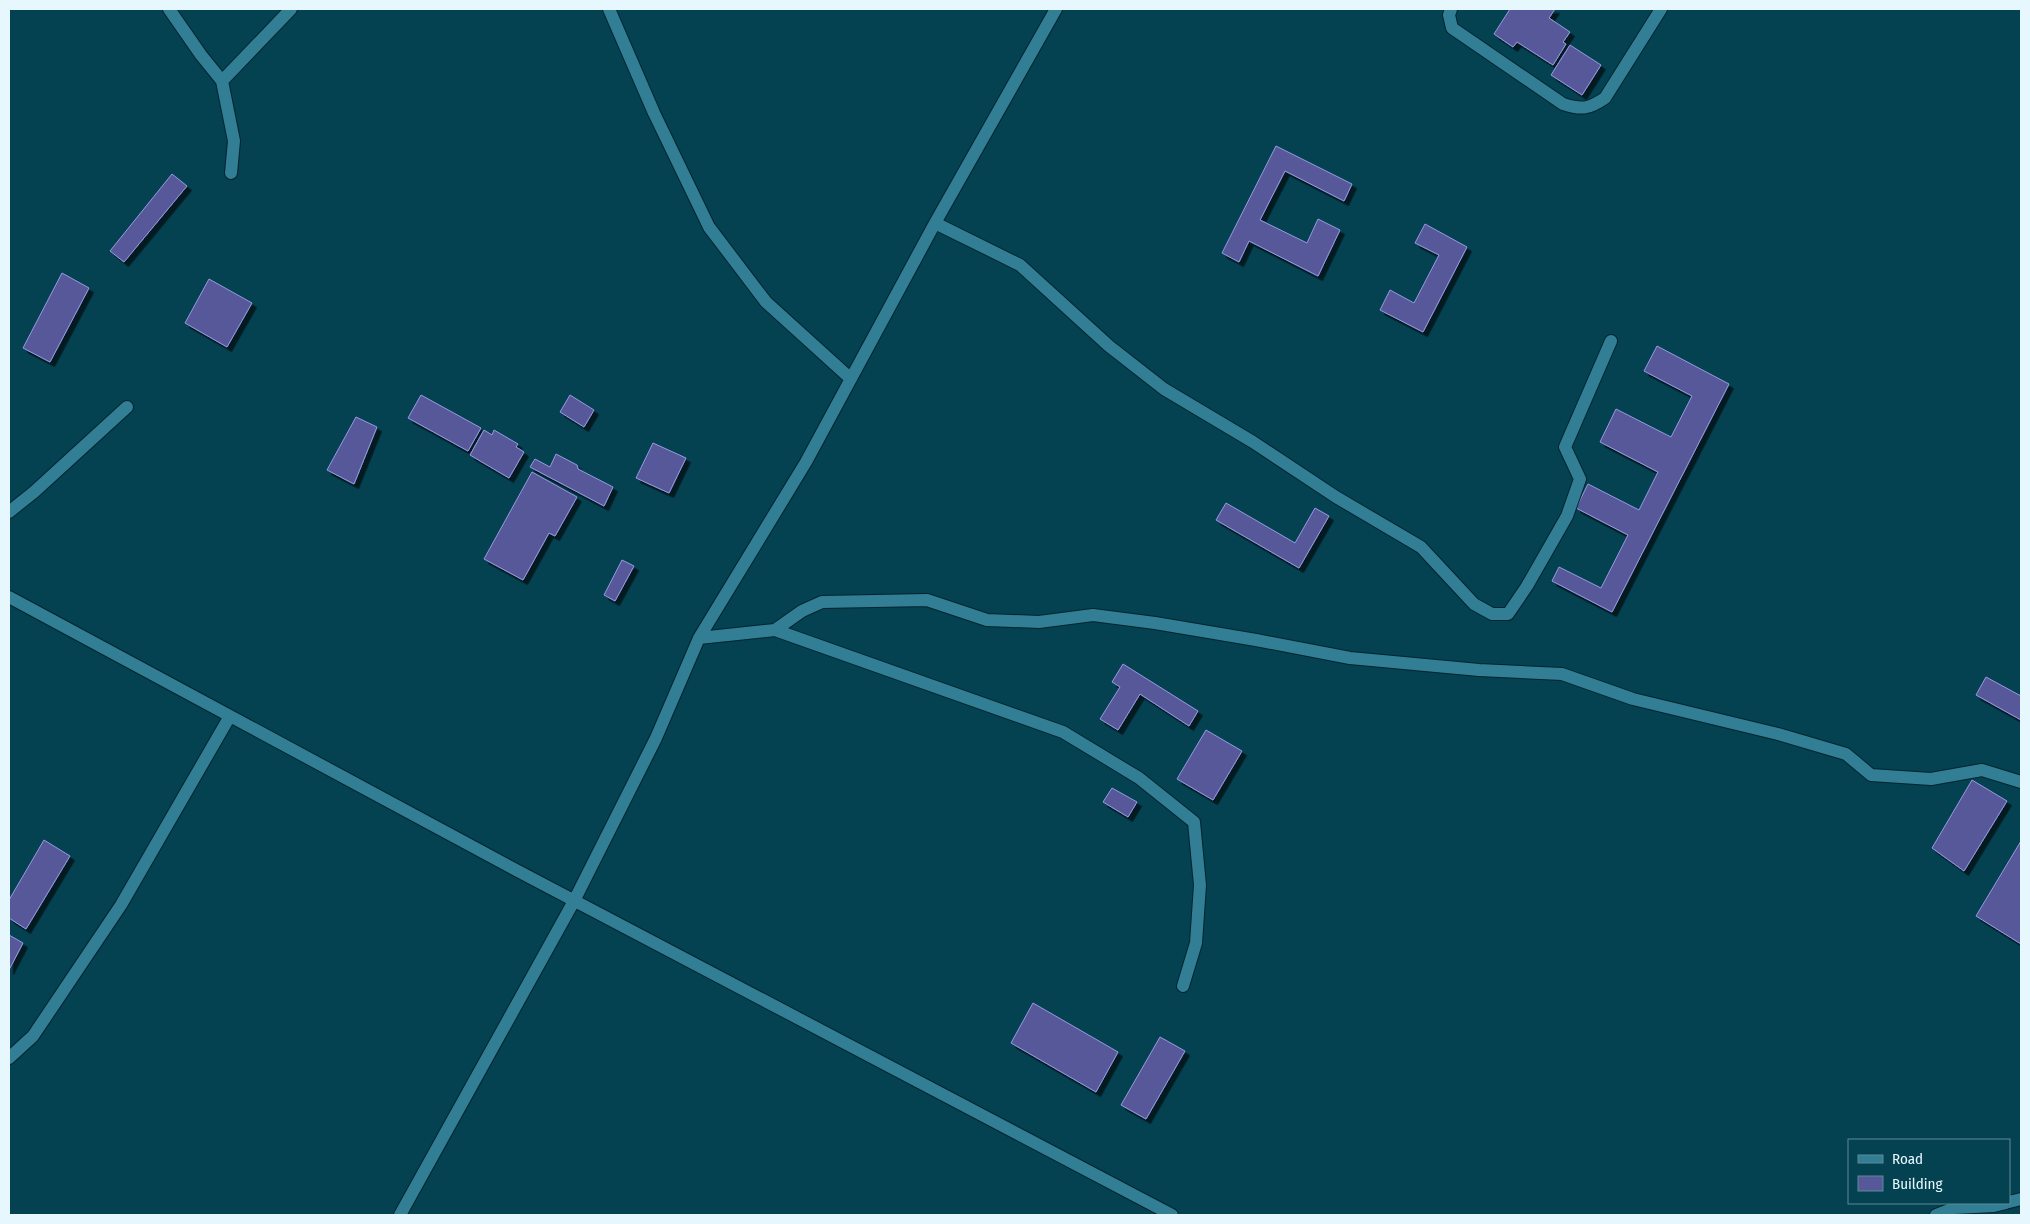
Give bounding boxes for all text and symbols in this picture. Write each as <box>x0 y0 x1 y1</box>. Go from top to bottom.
legend <box>1848 1139 2010 1204</box>
text: Road <box>1892 1150 1923 1168</box>
text: Building <box>1892 1175 1943 1193</box>

